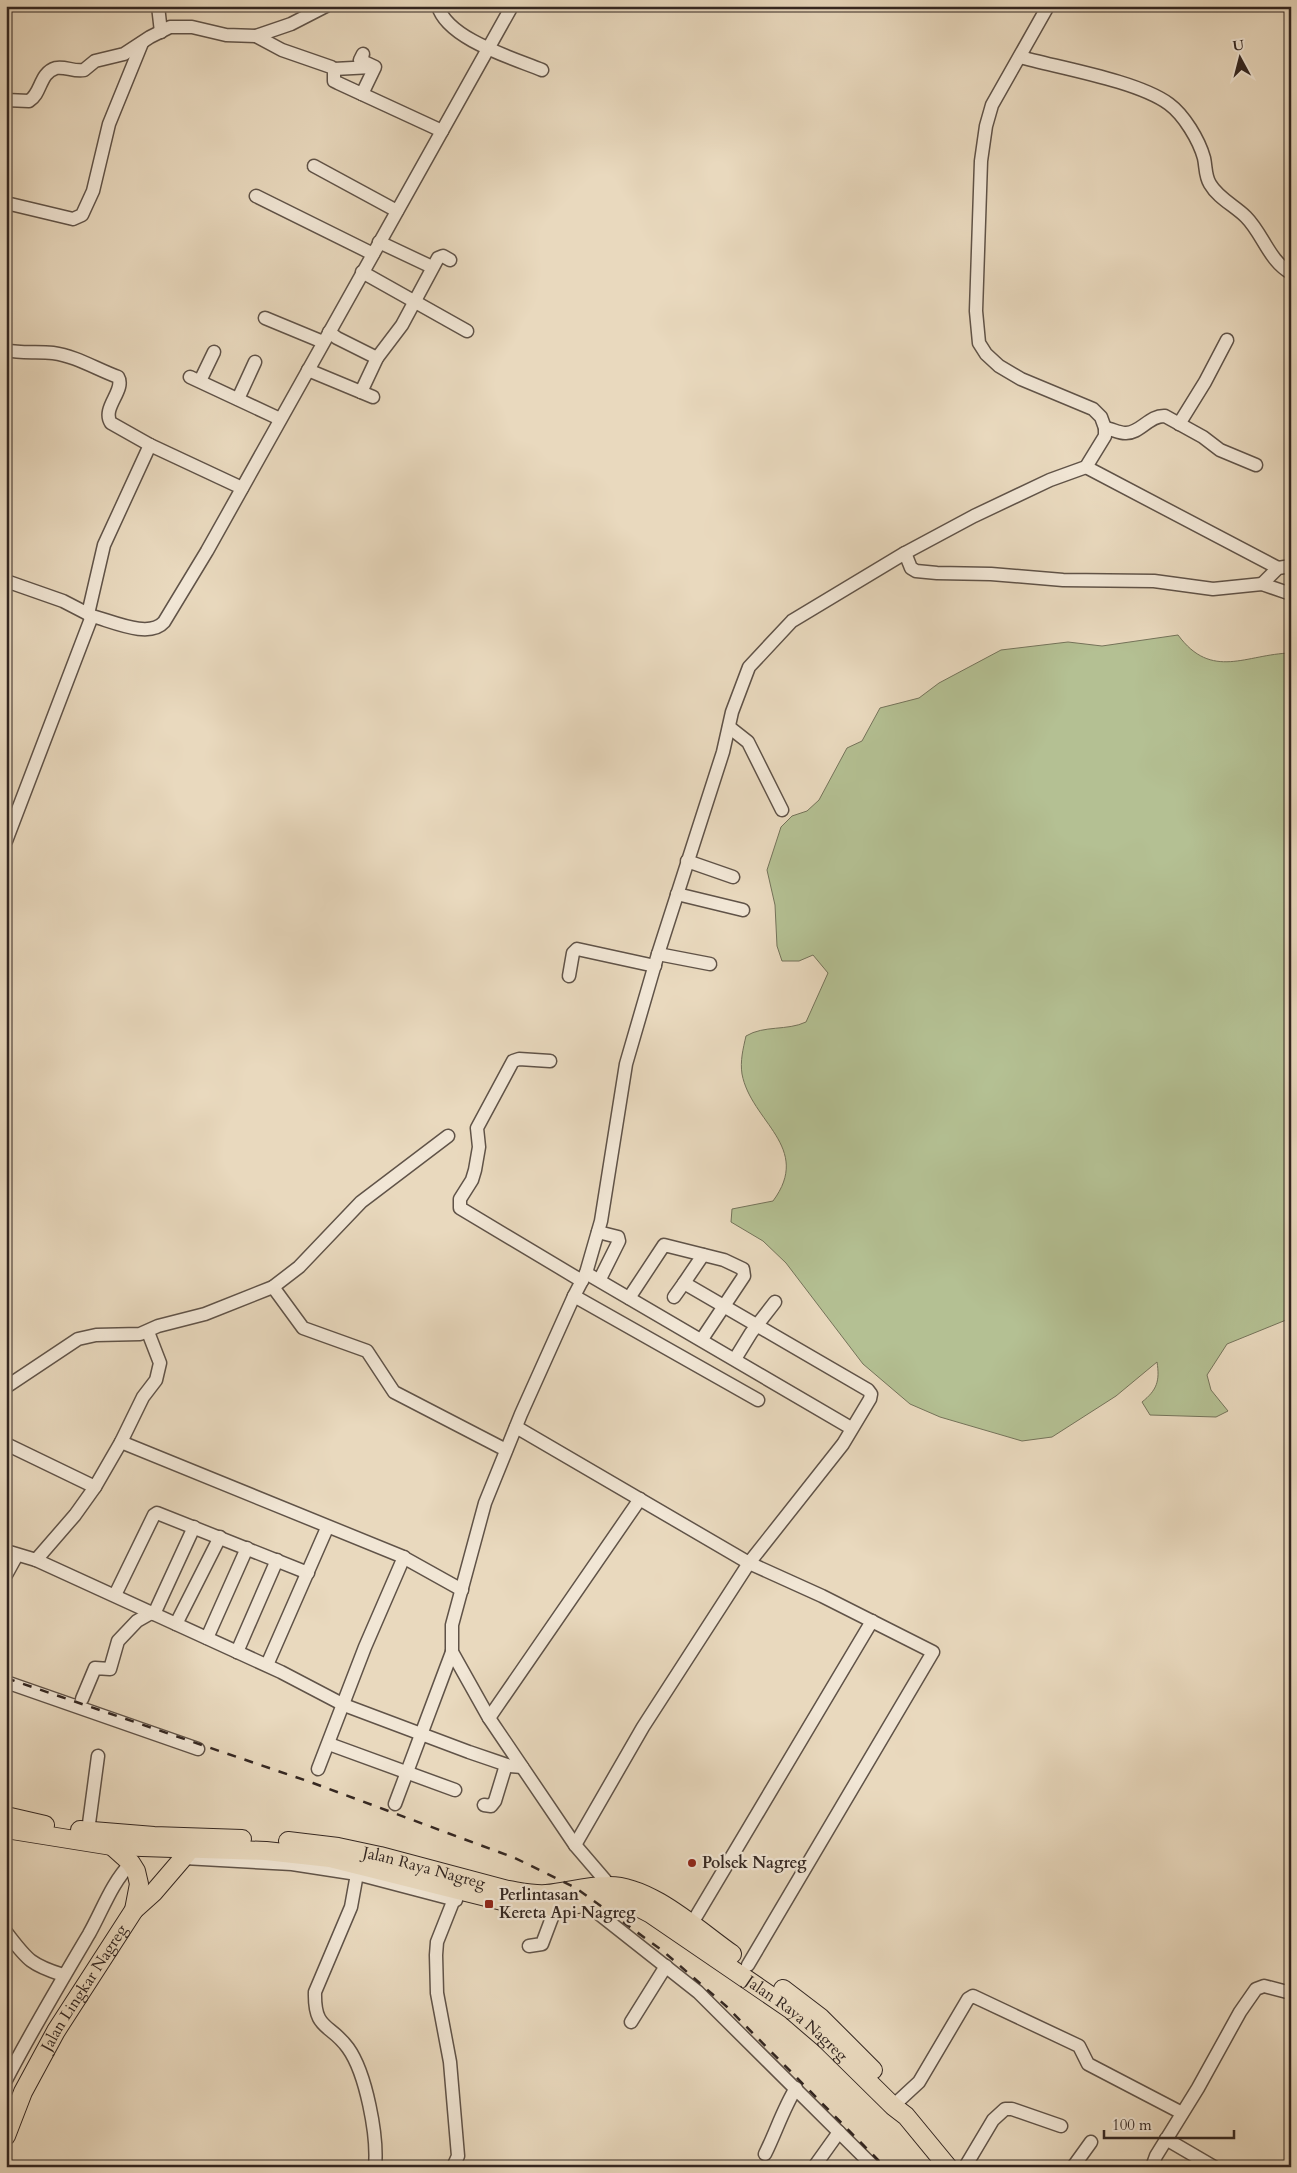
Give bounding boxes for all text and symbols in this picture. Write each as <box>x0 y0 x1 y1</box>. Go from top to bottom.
north arrow <box>1214 32 1264 82</box>
text: U <box>1232 35 1246 56</box>
street label: Jalan Raya Nagreg <box>359 1841 488 1895</box>
place label: Polsek Nagreg <box>702 1852 807 1874</box>
marker: Polsek Nagreg <box>686 1857 698 1869</box>
place label: Perlintasan Kereta Api Nagreg <box>499 1884 636 1924</box>
marker: Perlintasan Kereta Api Nagreg <box>483 1898 495 1910</box>
street label: Jalan Lingkar Nagreg <box>35 1920 133 2057</box>
street label: Jalan Raya Nagreg <box>739 1969 853 2066</box>
scale bar <box>1104 2108 1234 2140</box>
text: 100 m <box>1112 2115 1152 2135</box>

